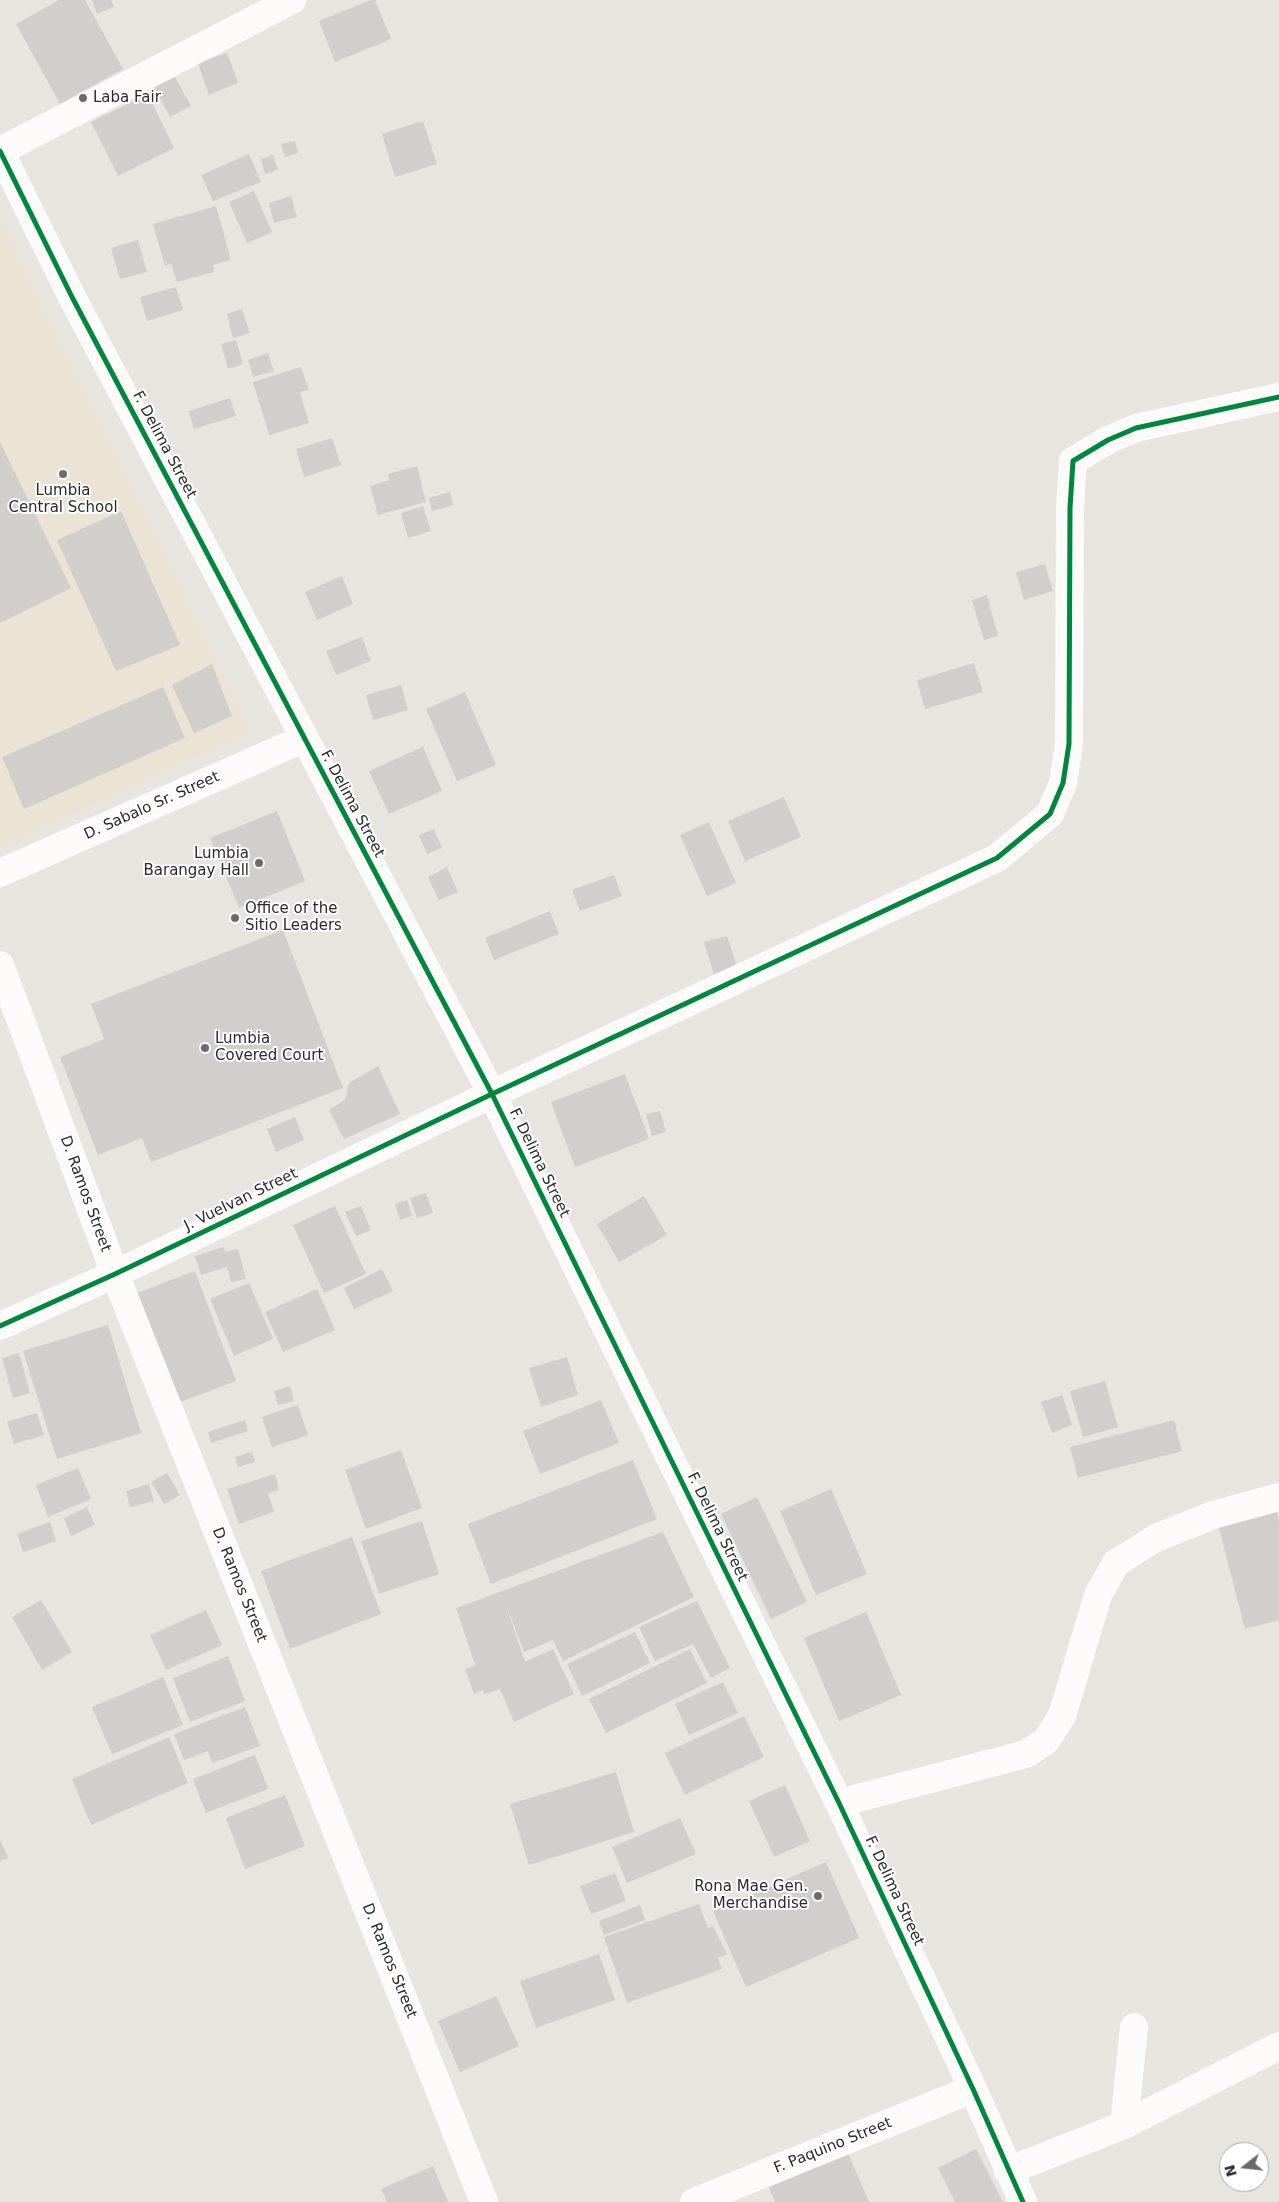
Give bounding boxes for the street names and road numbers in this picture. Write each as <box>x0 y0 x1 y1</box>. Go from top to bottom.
street label: F. Delima Street <box>128 388 200 502</box>
street label: F. Delima Street <box>316 747 388 861</box>
street label: D. Sabalo Sr. Street <box>82 768 222 844</box>
street label: F. Delima Street <box>505 1106 573 1220</box>
street label: D. Ramos Street <box>56 1133 114 1255</box>
street label: J. Vuelvan Street <box>181 1165 301 1235</box>
street label: F. Delima Street <box>683 1470 751 1584</box>
street label: D. Ramos Street <box>208 1525 270 1645</box>
street label: F. Delima Street <box>861 1833 927 1949</box>
street label: D. Ramos Street <box>358 1901 420 2021</box>
street label: F. Paquino Street <box>771 2114 895 2178</box>

